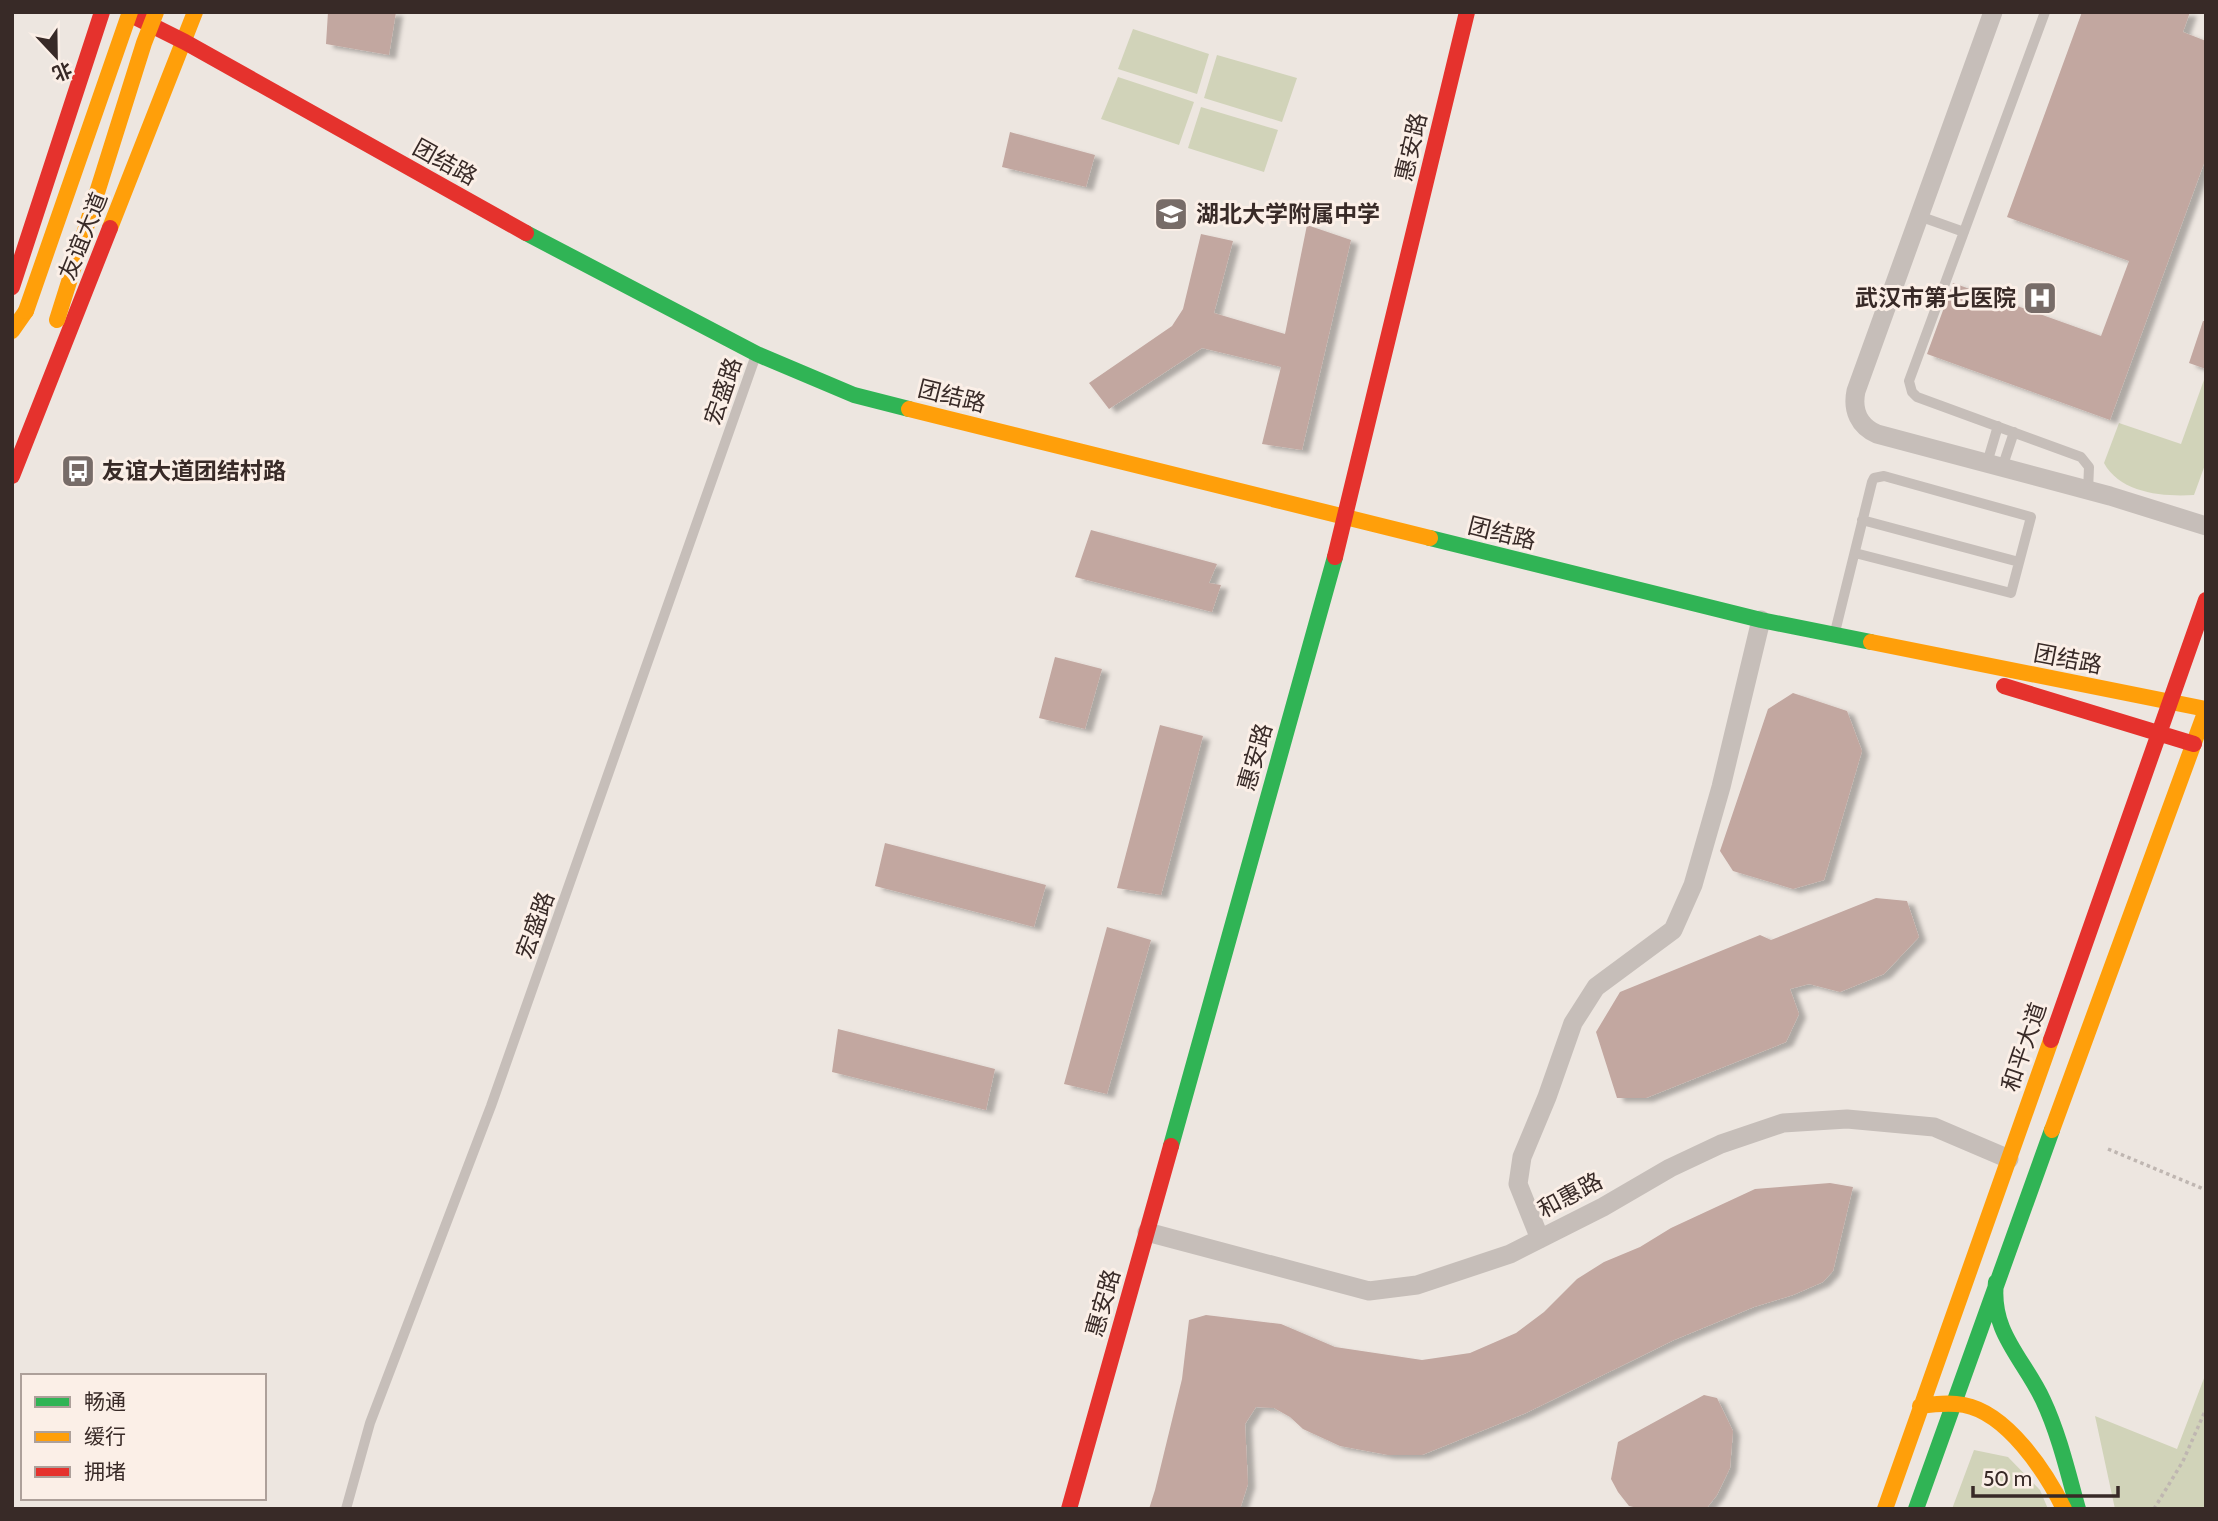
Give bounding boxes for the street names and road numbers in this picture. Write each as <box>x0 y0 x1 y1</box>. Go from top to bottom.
street label: 惠安路 <box>1390 110 1432 184</box>
street label: 团结路 <box>408 133 482 191</box>
street label: 友谊大道 <box>53 188 113 284</box>
street label: 宏盛路 <box>699 354 747 428</box>
street label: 团结路 <box>915 374 989 418</box>
street label: 团结路 <box>1465 511 1539 555</box>
street label: 团结路 <box>2031 639 2105 679</box>
street label: 惠安路 <box>1232 720 1278 794</box>
street label: 宏盛路 <box>510 888 560 962</box>
street label: 和平大道 <box>1996 999 2052 1095</box>
street label: 和惠路 <box>1533 1166 1607 1224</box>
street label: 惠安路 <box>1080 1266 1126 1340</box>

